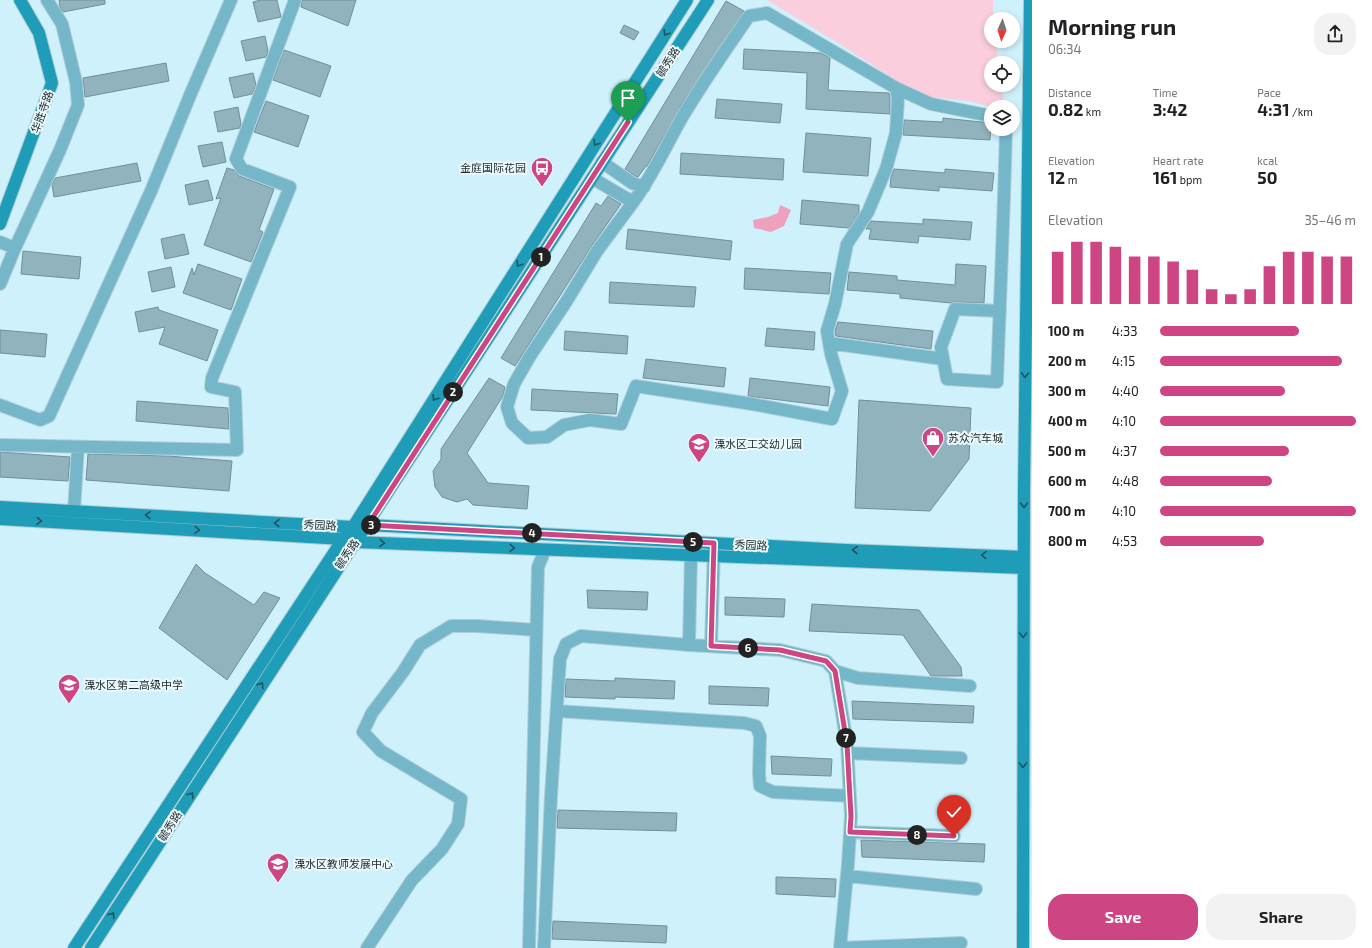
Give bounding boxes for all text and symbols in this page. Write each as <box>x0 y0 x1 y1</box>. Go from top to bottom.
north arrow <box>984 12 1020 48</box>
map controls <box>984 12 1020 136</box>
text: Morning run <box>1048 13 1176 39</box>
button: share <box>1314 13 1356 55</box>
one-way arrow <box>663 29 671 36</box>
text: 06:34 <box>1048 41 1082 57</box>
street label: 毓秀路 <box>653 44 682 79</box>
button: locate <box>984 56 1020 92</box>
pin <box>611 81 645 122</box>
text: Distance <box>1048 86 1091 99</box>
text: Time <box>1153 86 1177 99</box>
text: Pace <box>1257 86 1281 99</box>
icon: arrive <box>617 87 639 109</box>
street label: 华胜寺路 <box>28 89 55 135</box>
text: 0.82 <box>1048 99 1083 119</box>
text: 3:42 <box>1153 99 1187 119</box>
text: 4:31 <box>1257 99 1290 119</box>
button: layers <box>984 100 1020 136</box>
text: km <box>1083 105 1101 118</box>
text: /km <box>1290 105 1313 118</box>
one-way arrow <box>594 139 601 146</box>
text: Elevation <box>1048 154 1095 167</box>
text: Heart rate <box>1153 154 1204 167</box>
text: kcal <box>1257 154 1277 167</box>
bus stop icon: 金庭国际花园 <box>529 155 555 188</box>
place label: 金庭国际花园 <box>460 161 526 174</box>
text: 12 <box>1048 167 1065 187</box>
text: 161 <box>1153 167 1177 187</box>
text: 50 <box>1257 167 1277 187</box>
text: m <box>1065 173 1077 186</box>
text: bpm <box>1177 173 1202 186</box>
text: Elevation <box>1048 212 1103 228</box>
text: 35–46 m <box>1304 212 1356 228</box>
pin: 1 <box>531 247 551 267</box>
text: 1 <box>539 250 543 263</box>
one-way arrow <box>516 260 524 267</box>
text: 100 m <box>1048 323 1084 339</box>
text: 4:33 <box>1112 323 1138 339</box>
text: 200 m <box>1048 353 1086 369</box>
text: 4:15 <box>1112 353 1135 369</box>
one-way arrow <box>1021 372 1029 378</box>
pin: 2 <box>443 382 463 402</box>
text: 300 m <box>1048 383 1086 399</box>
text: 4:40 <box>1112 383 1139 399</box>
text: 2 <box>450 385 456 398</box>
one-way arrow <box>432 394 439 401</box>
text: 400 m <box>1048 413 1087 429</box>
text: 4:10 <box>1112 413 1136 429</box>
shop icon: 苏众汽车城 <box>920 425 946 458</box>
school or university icon: 溧水区工交幼儿园 <box>686 431 712 464</box>
place label: 苏众汽车城 <box>948 431 1003 444</box>
place label: 溧水区工交幼儿园 <box>714 437 802 450</box>
text: 500 m <box>1048 443 1086 459</box>
text: 4:37 <box>1112 443 1137 459</box>
text: 600 m <box>1048 473 1086 489</box>
text: 4:48 <box>1112 473 1139 489</box>
one-way arrow <box>1020 502 1028 508</box>
text: 700 m <box>1048 503 1086 519</box>
text: 4:10 <box>1112 503 1136 519</box>
one-way arrow <box>145 511 151 520</box>
pin: 3 <box>361 515 381 535</box>
one-way arrow <box>36 516 42 525</box>
street label: 秀园路 <box>303 517 337 532</box>
one-way arrow <box>274 518 280 527</box>
text: 3 <box>368 518 374 531</box>
pin: 4 <box>522 523 542 543</box>
one-way arrow <box>194 526 200 535</box>
text: 4 <box>528 526 536 539</box>
pin: 5 <box>683 532 703 552</box>
text: 800 m <box>1048 533 1087 549</box>
text: 4:53 <box>1112 533 1137 549</box>
text: 5 <box>690 535 696 548</box>
street label: 毓秀路 <box>332 536 361 571</box>
street label: 秀园路 <box>734 537 768 552</box>
one-way arrow <box>379 539 385 547</box>
one-way arrow <box>509 544 515 553</box>
one-way arrow <box>852 546 858 555</box>
one-way arrow <box>981 551 987 560</box>
one-way arrow <box>1019 632 1027 638</box>
pin: 6 <box>738 638 758 658</box>
text: 6 <box>745 641 751 654</box>
school or university icon: 溧水区第二高级中学 <box>56 672 82 705</box>
place label: 溧水区第二高级中学 <box>84 678 183 691</box>
one-way arrow <box>257 683 264 690</box>
pin: 7 <box>836 728 856 748</box>
text: 7 <box>843 731 849 744</box>
one-way arrow <box>1019 762 1027 768</box>
one-way arrow <box>186 792 193 799</box>
pin <box>937 795 971 836</box>
icon: check <box>943 801 965 823</box>
street label: 毓秀路 <box>155 808 184 843</box>
pin: 8 <box>907 825 927 845</box>
text: 8 <box>914 828 920 841</box>
school or university icon: 溧水区教师发展中心 <box>265 851 291 884</box>
place label: 溧水区教师发展中心 <box>294 857 393 870</box>
button: Save <box>1048 894 1198 940</box>
button: Share <box>1206 894 1356 940</box>
one-way arrow <box>107 912 115 919</box>

